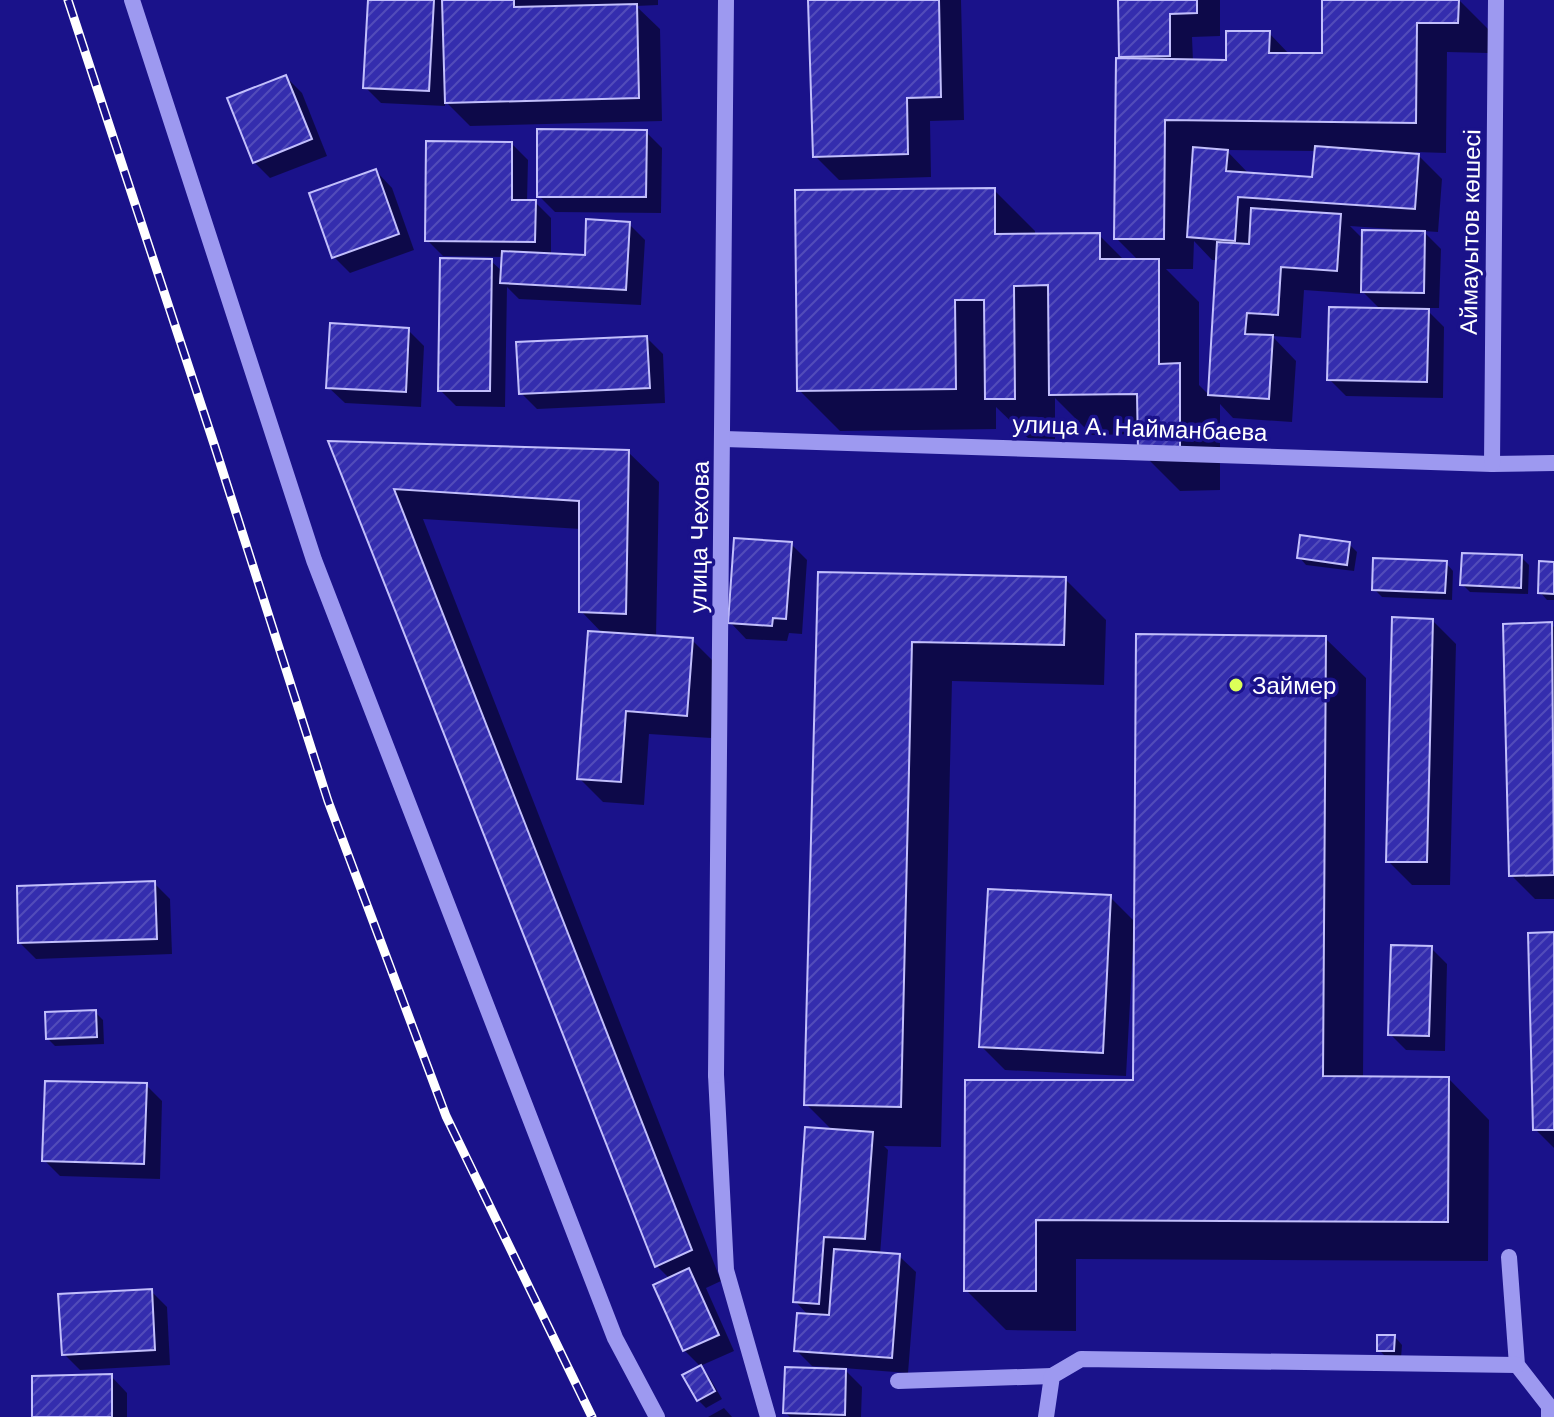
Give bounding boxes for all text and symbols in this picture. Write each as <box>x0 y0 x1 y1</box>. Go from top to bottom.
street label: Аймауытов көшесі <box>1455 129 1485 335</box>
street label: улица А. Найманбаева <box>1012 410 1268 446</box>
street label: улица Чехова <box>684 460 714 613</box>
place label: Займер <box>1252 672 1336 699</box>
marker: Займер <box>1227 676 1245 694</box>

